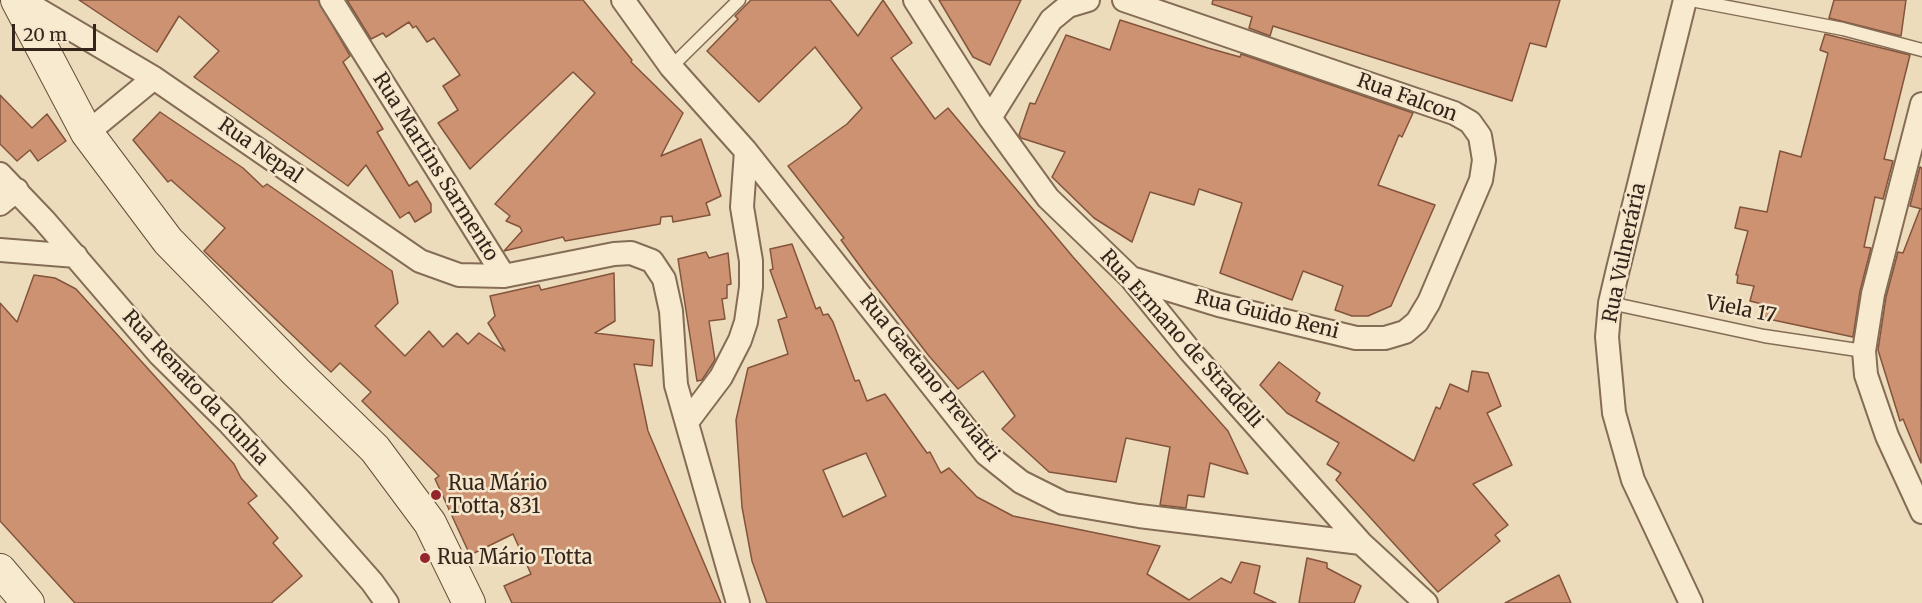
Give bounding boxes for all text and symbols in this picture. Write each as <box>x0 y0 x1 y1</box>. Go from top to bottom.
scale bar <box>15 12 99 50</box>
text: 20 m <box>23 23 67 46</box>
street label: Rua Martins Sarmento <box>367 68 503 266</box>
street label: Rua Falcon <box>1354 69 1460 127</box>
street label: Rua Nepal <box>213 113 307 189</box>
street label: Rua Vulnerária <box>1598 181 1652 325</box>
street label: Rua Ermano de Stradelli <box>1095 245 1267 433</box>
street label: Rua Guido Reni <box>1193 286 1341 344</box>
street label: Rua Gaetano Previatti <box>854 289 1004 467</box>
street label: Viela 17 <box>1704 291 1778 329</box>
street label: Rua Renato da Cunha <box>117 305 273 471</box>
place label: Rua Mário Totta, 831 <box>448 472 547 519</box>
marker: Rua Mário Totta, 831 <box>429 488 443 502</box>
place label: Rua Mário Totta <box>437 546 592 570</box>
marker: Rua Mário Totta <box>418 551 432 565</box>

